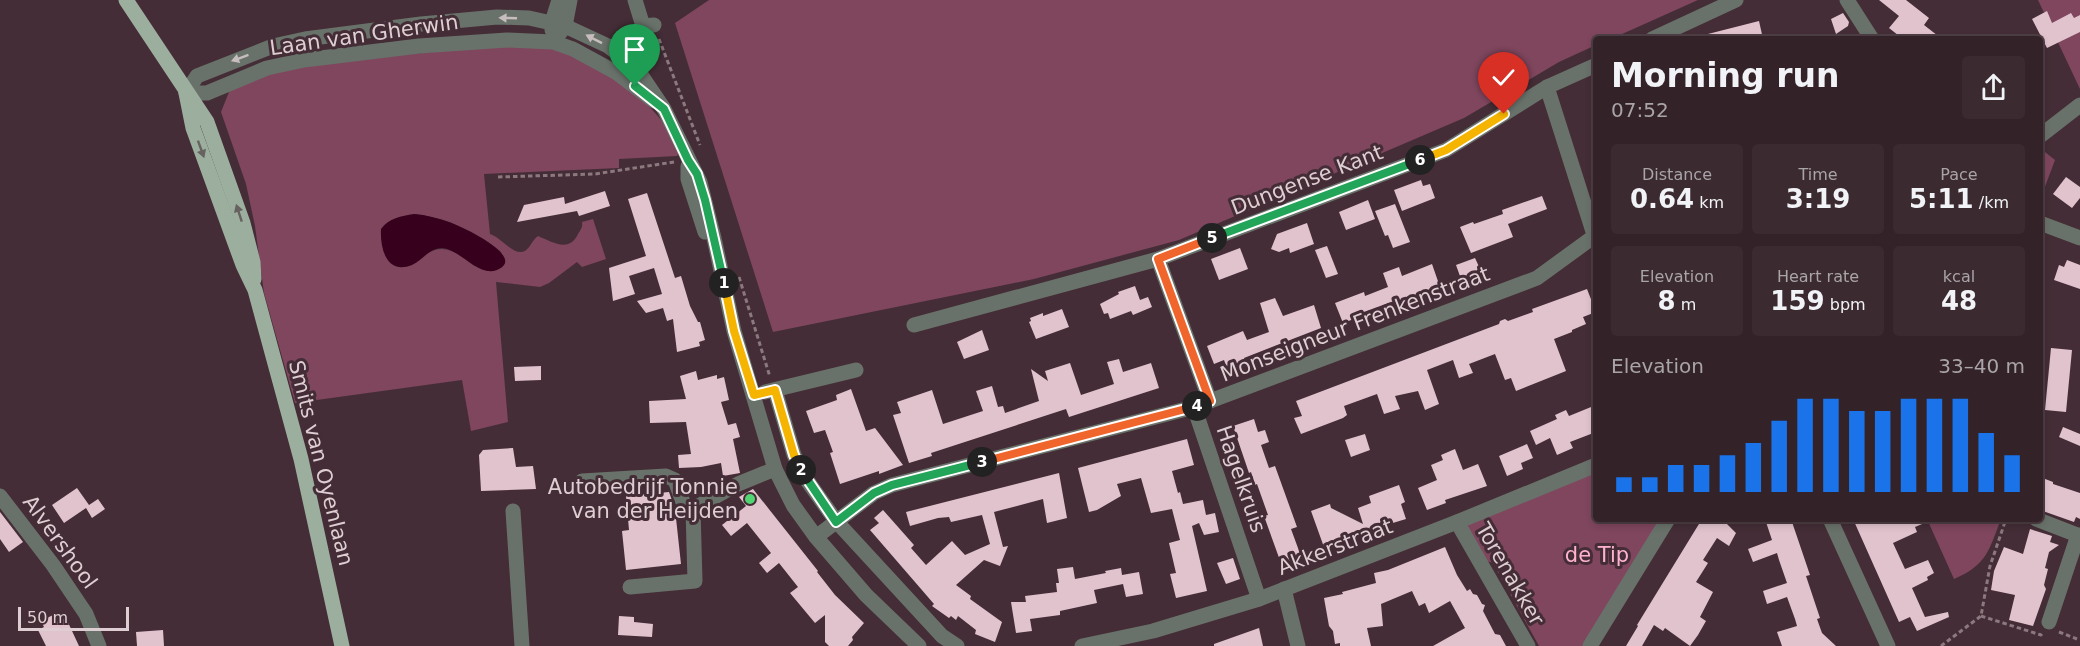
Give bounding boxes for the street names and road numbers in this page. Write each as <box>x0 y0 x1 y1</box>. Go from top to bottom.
street label: Laan van Gherwin <box>268 10 460 60</box>
street label: Dungense Kant <box>1228 140 1386 220</box>
street label: Monseigneur Frenkenstraat <box>1217 261 1493 387</box>
street label: Smits van Oyenlaan <box>284 358 358 568</box>
street label: Hagelkruis <box>1211 422 1271 536</box>
street label: Alvershool <box>18 490 102 594</box>
street label: Akkerstraat <box>1274 514 1396 580</box>
street label: Torenakker <box>1470 518 1549 630</box>

